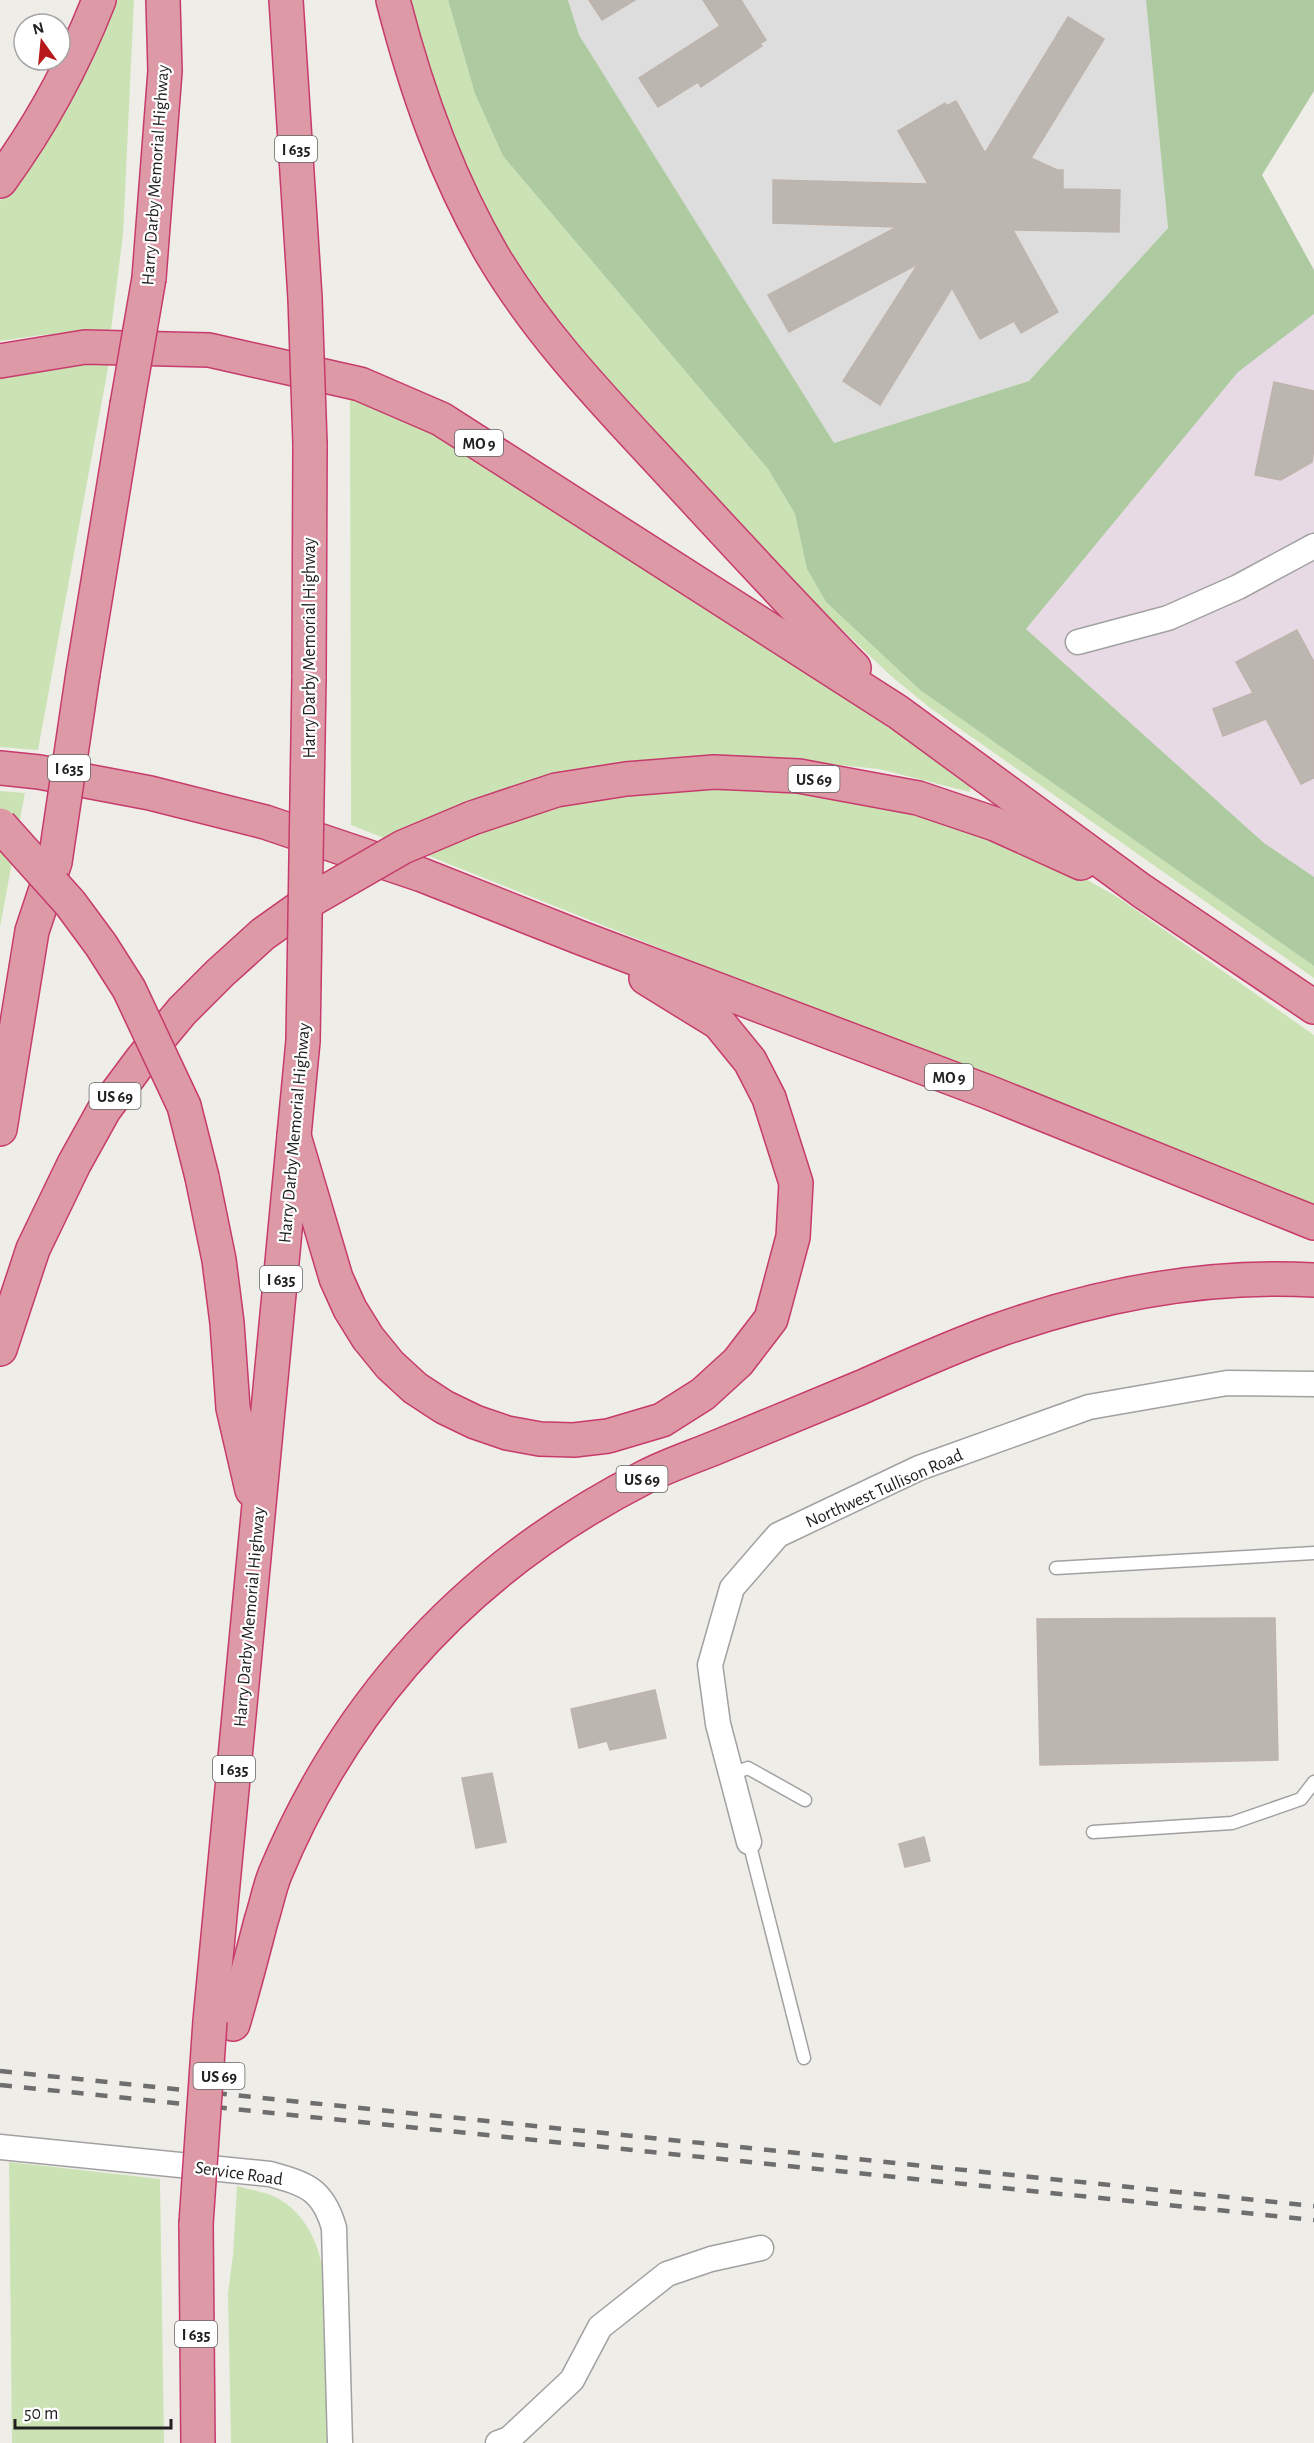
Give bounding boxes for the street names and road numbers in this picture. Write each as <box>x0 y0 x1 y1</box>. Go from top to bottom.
street label: Harry Darby Memorial Highway <box>139 64 173 286</box>
road number: I 635 <box>275 136 317 162</box>
road number: MO 9 <box>455 430 503 456</box>
street label: Harry Darby Memorial Highway <box>301 537 319 759</box>
road number: I 635 <box>48 755 90 781</box>
road number: US 69 <box>788 766 840 792</box>
street label: Harry Darby Memorial Highway <box>276 1022 314 1244</box>
road number: MO 9 <box>925 1064 973 1090</box>
road number: US 69 <box>90 1083 140 1109</box>
road number: I 635 <box>260 1266 302 1292</box>
street label: Northwest Tullison Road <box>803 1446 966 1532</box>
road number: US 69 <box>616 1466 668 1492</box>
street label: Harry Darby Memorial Highway <box>231 1506 269 1728</box>
road number: I 635 <box>213 1756 255 1782</box>
road number: US 69 <box>194 2063 244 2089</box>
street label: Service Road <box>194 2159 284 2189</box>
road number: I 635 <box>175 2321 217 2347</box>

